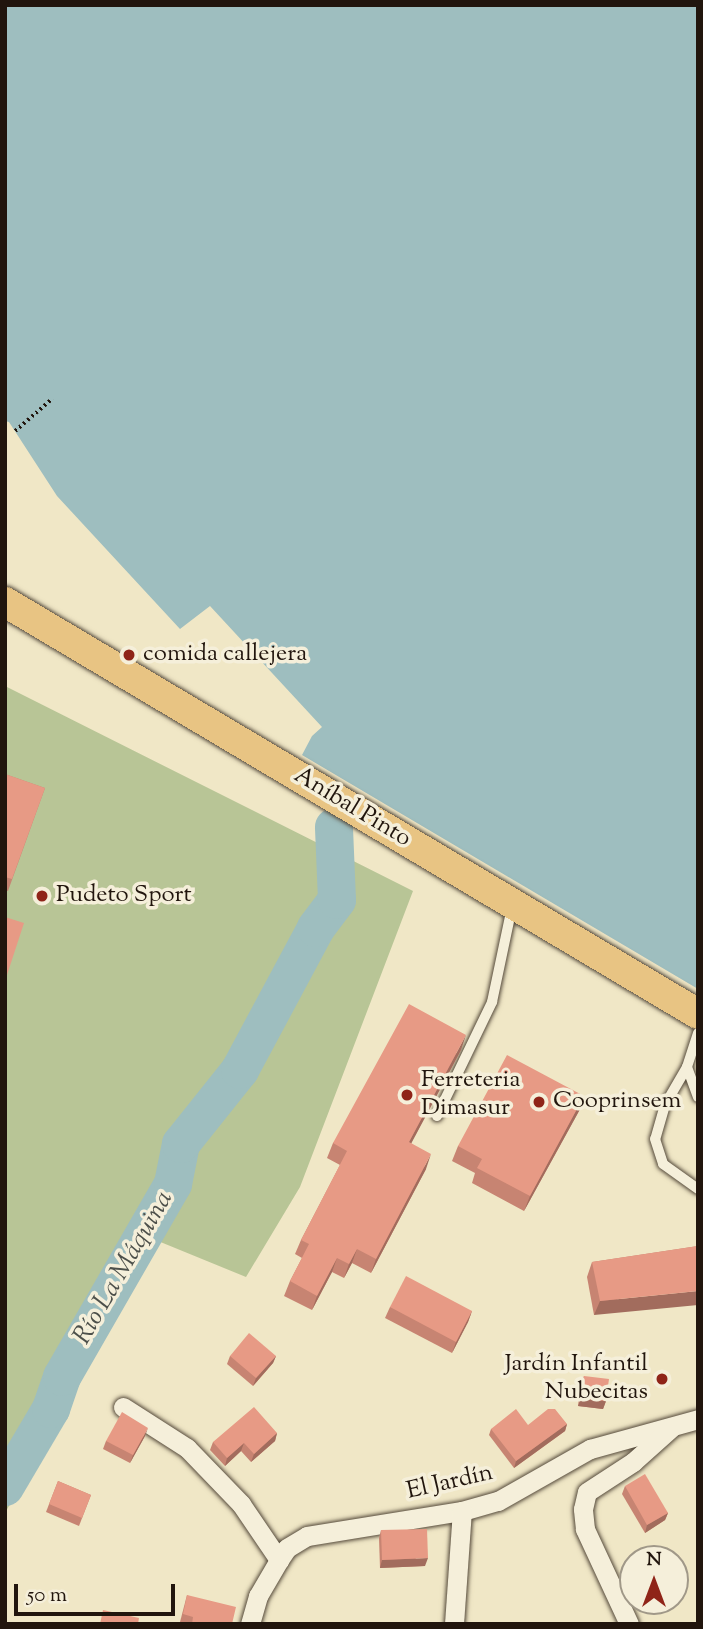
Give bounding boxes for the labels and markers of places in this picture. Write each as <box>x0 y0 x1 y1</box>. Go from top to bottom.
place label: comida callejera <box>143 641 307 669</box>
marker: comida callejera <box>121 647 137 663</box>
place label: Pudeto Sport <box>56 882 192 910</box>
marker: Pudeto Sport <box>34 888 50 904</box>
place label: Ferreteria Dimasur <box>421 1067 520 1123</box>
marker: Ferreteria Dimasur <box>399 1087 415 1103</box>
place label: Cooprinsem <box>553 1088 681 1116</box>
marker: Cooprinsem <box>531 1094 547 1110</box>
place label: Jardín Infantil Nubecitas <box>505 1351 648 1407</box>
marker: Jardín Infantil Nubecitas <box>654 1371 670 1387</box>

